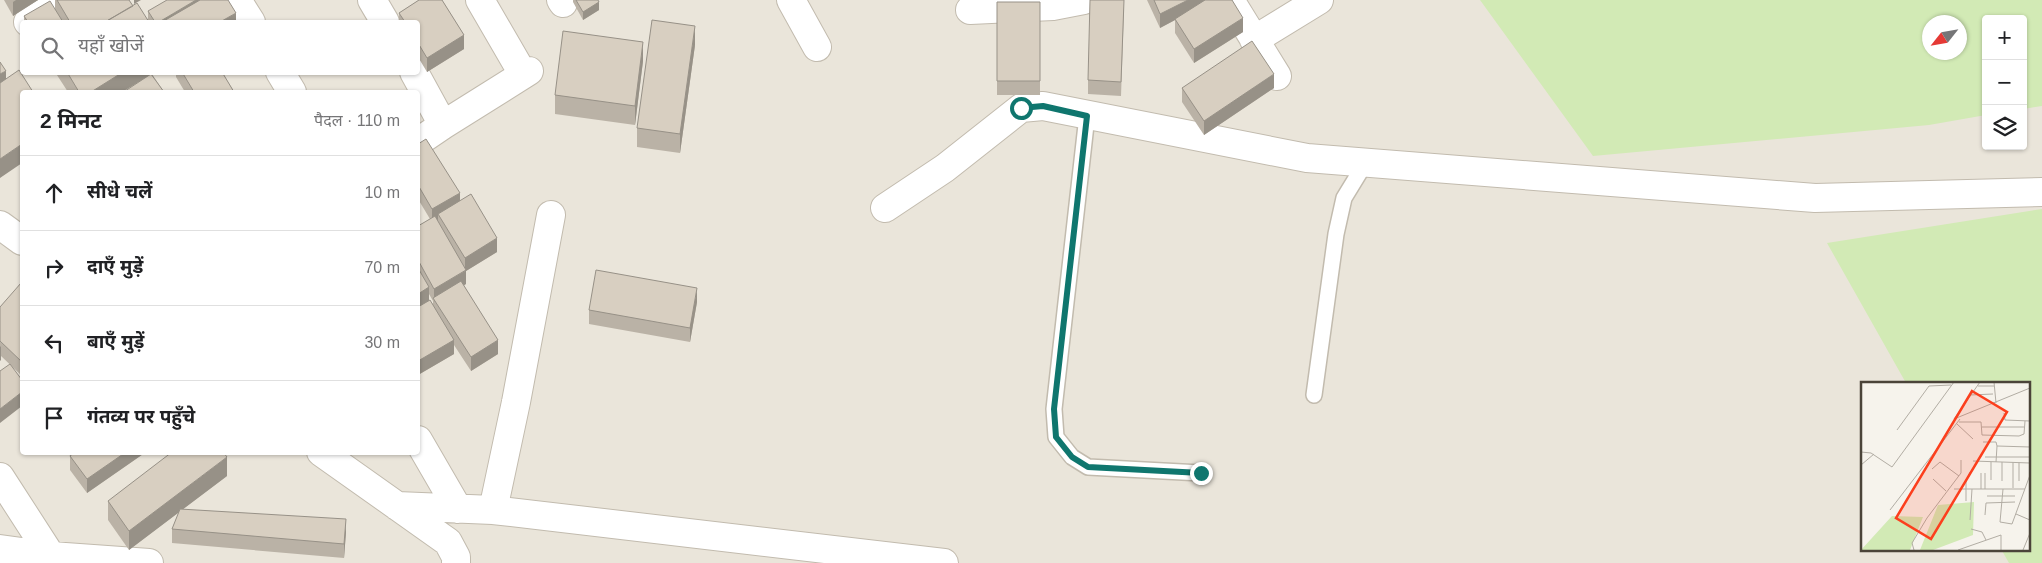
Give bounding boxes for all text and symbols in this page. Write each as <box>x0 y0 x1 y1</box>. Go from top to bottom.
north arrow <box>1922 15 1967 60</box>
map controls <box>1982 15 2027 150</box>
button: + <box>1982 15 2027 60</box>
search box <box>20 20 420 75</box>
icon: search <box>38 34 66 62</box>
text: यहाँ खोजें <box>78 35 144 56</box>
button: − <box>1982 60 2027 105</box>
route start <box>1010 97 1033 120</box>
button: layers <box>1982 105 2027 150</box>
text: 2 मिनट <box>40 109 102 132</box>
text: पैदल · 110 m <box>314 112 400 129</box>
icon: ahead <box>40 179 68 207</box>
text: सीधे चलें <box>87 181 152 202</box>
text: 10 m <box>364 184 400 201</box>
icon: right <box>40 254 68 282</box>
text: दाएँ मुड़ें <box>87 256 143 277</box>
text: 70 m <box>364 259 400 276</box>
icon: left <box>40 329 68 357</box>
text: बाएँ मुड़ें <box>87 331 144 352</box>
text: 30 m <box>364 334 400 351</box>
inset map <box>1861 382 2030 550</box>
icon: arrive <box>40 404 68 432</box>
text: गंतव्य पर पहुँचे <box>87 406 195 427</box>
route end <box>1190 462 1213 485</box>

